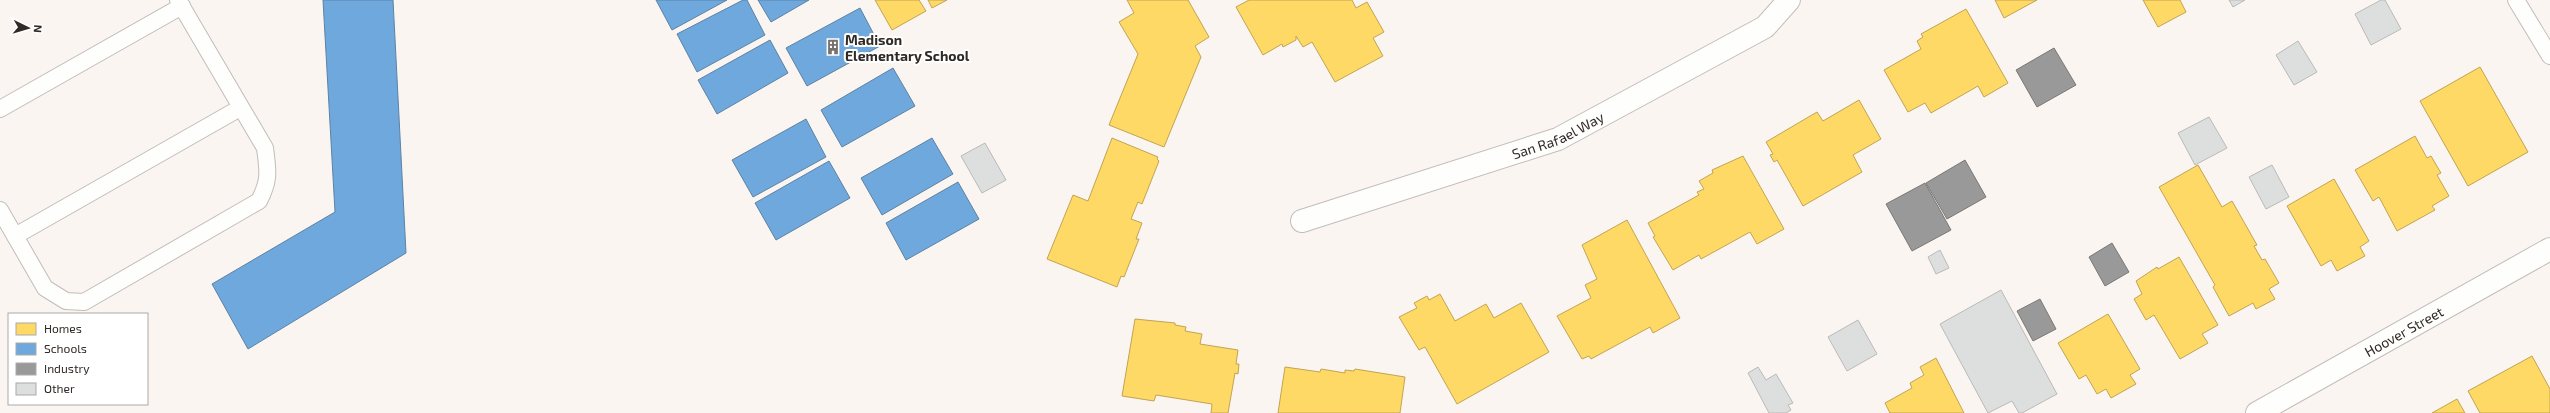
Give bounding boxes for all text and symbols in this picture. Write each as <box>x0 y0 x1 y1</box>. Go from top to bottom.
north arrow <box>8 8 48 48</box>
text: N <box>32 24 45 33</box>
place label: Madison Elementary School <box>845 31 970 64</box>
building icon: Madison Elementary School <box>824 38 842 56</box>
street label: San Rafael Way <box>1510 107 1607 162</box>
street label: Hoover Street <box>2361 302 2446 360</box>
legend <box>8 313 148 405</box>
text: Homes <box>44 321 82 335</box>
text: Schools <box>44 341 87 355</box>
text: Industry <box>44 361 90 375</box>
text: Other <box>44 381 75 395</box>

